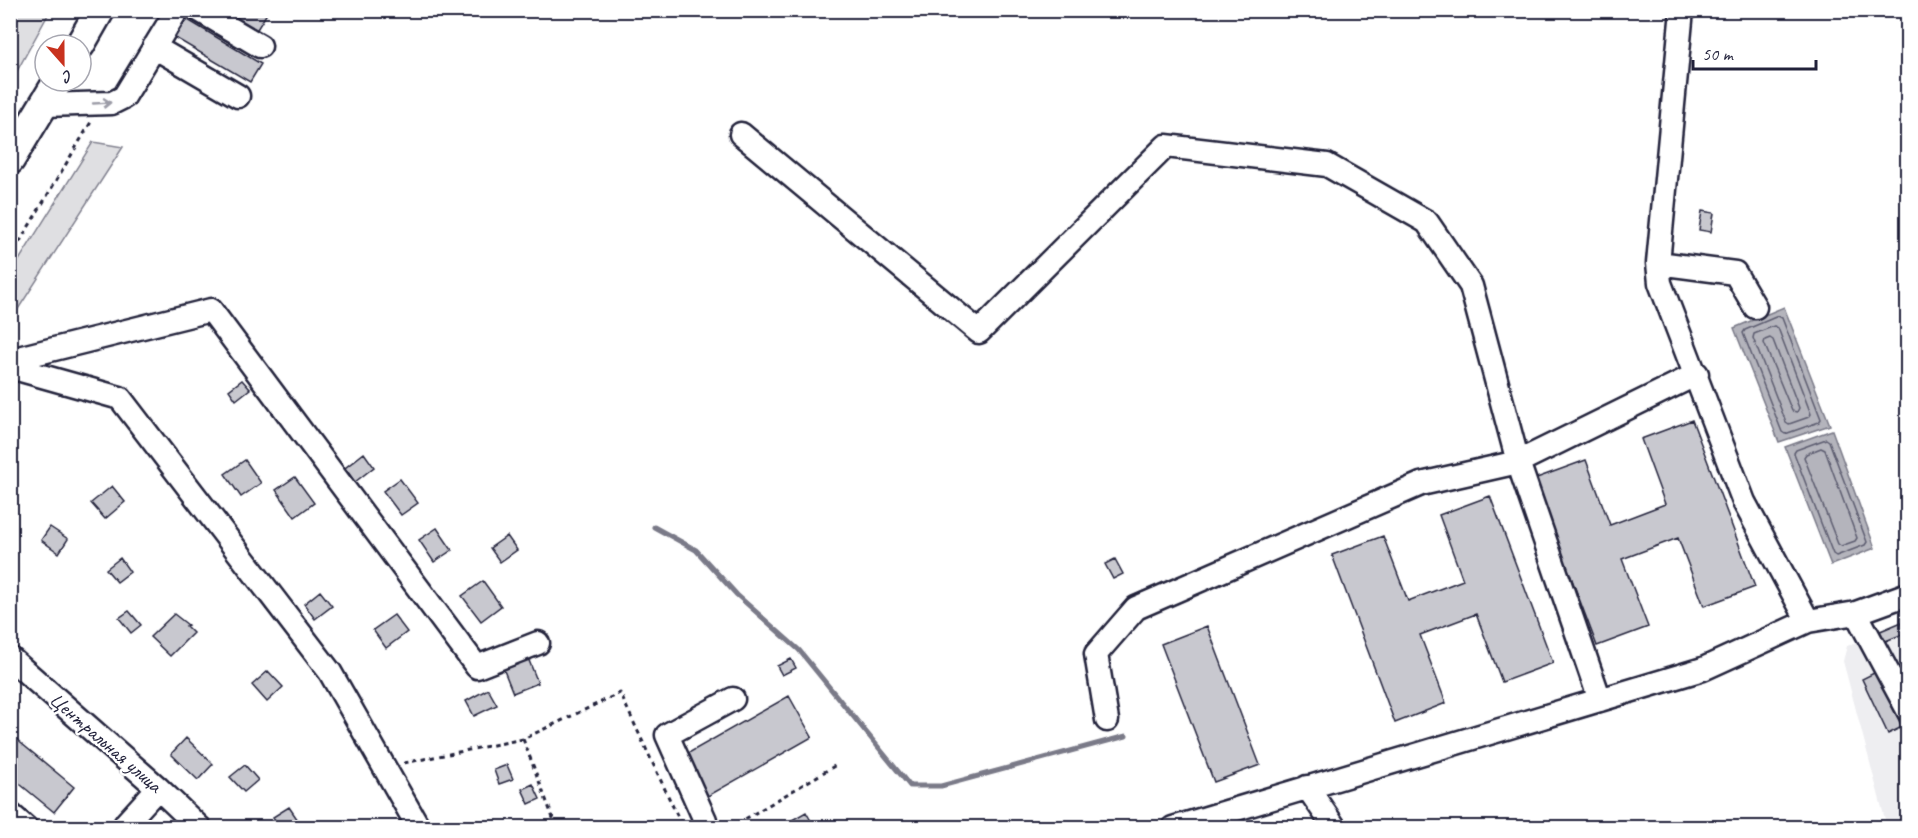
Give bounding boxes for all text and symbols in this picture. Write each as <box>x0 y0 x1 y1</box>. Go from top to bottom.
north arrow <box>33 33 93 93</box>
scale bar <box>1693 33 1816 71</box>
text: 50 m <box>1702 43 1735 65</box>
text: С <box>59 65 75 88</box>
one-way arrow <box>92 98 112 109</box>
street label: Центральная улица <box>44 686 169 799</box>

